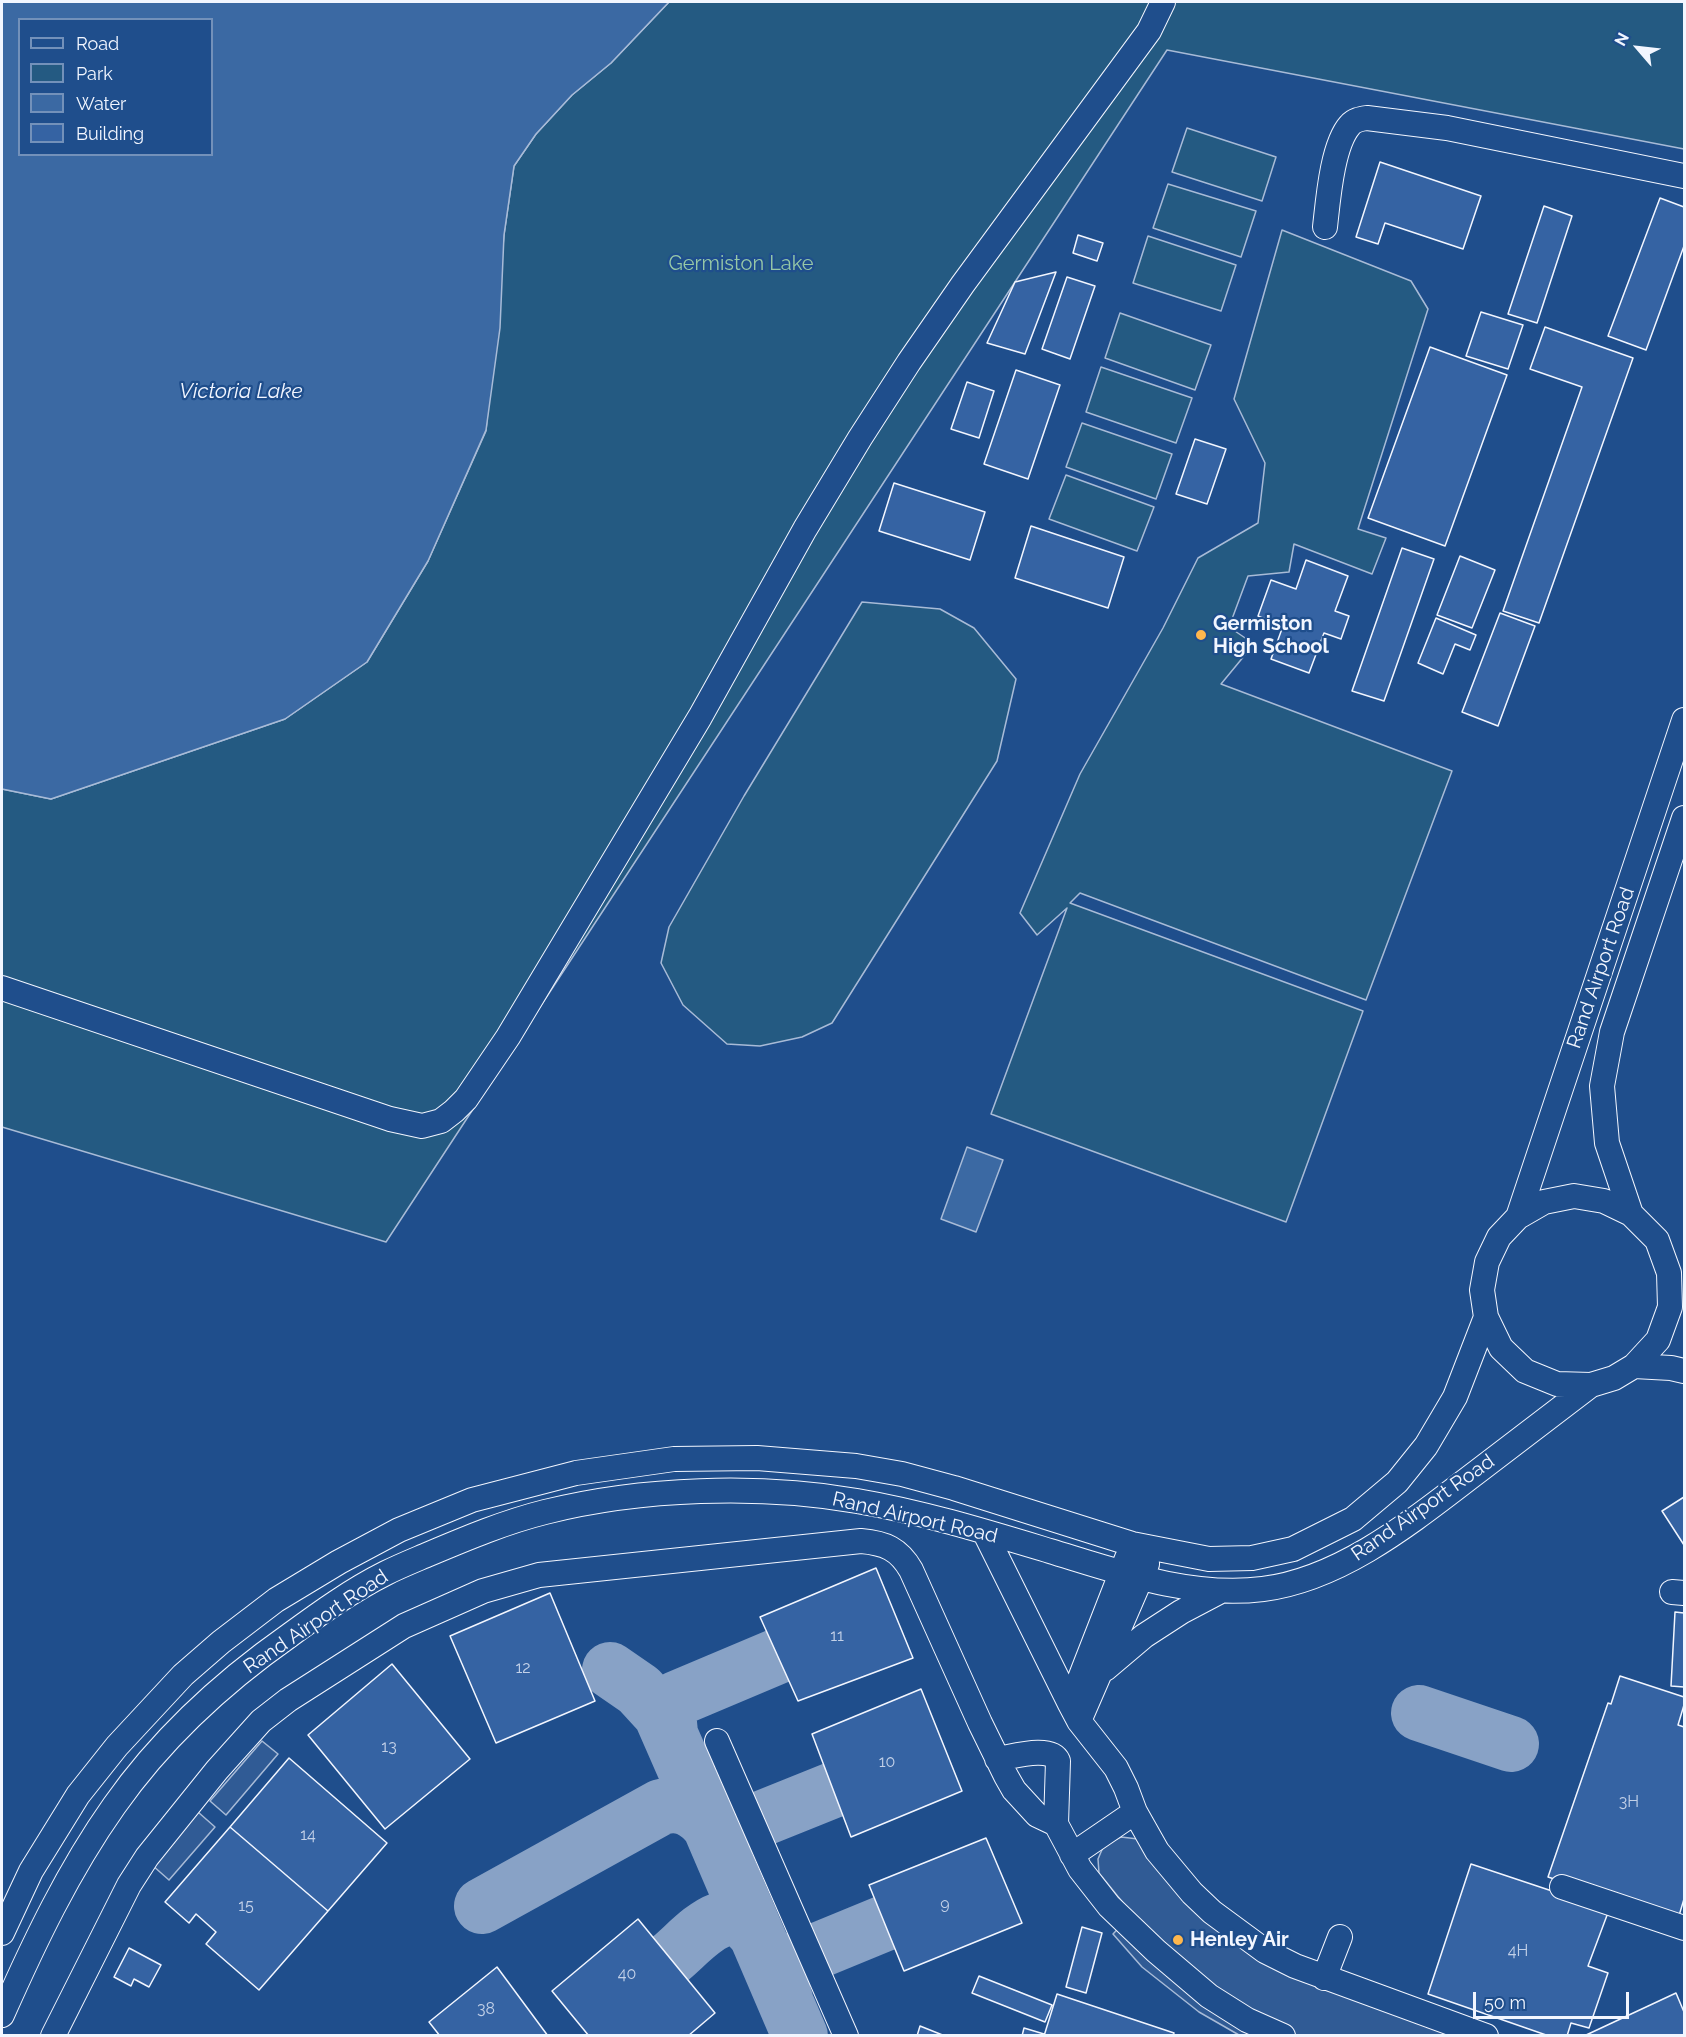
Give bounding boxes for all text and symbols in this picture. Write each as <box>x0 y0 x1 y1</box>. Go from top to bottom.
legend <box>18 18 213 156</box>
north arrow <box>1608 18 1668 78</box>
text: N <box>1610 29 1633 49</box>
text: Road <box>76 33 119 54</box>
text: Park <box>76 63 113 84</box>
text: Water <box>76 93 126 114</box>
text: Building <box>76 123 144 144</box>
park label: Germiston Lake <box>668 252 814 276</box>
water label: Victoria Lake <box>179 379 303 405</box>
place label: Germiston High School <box>1213 612 1329 659</box>
marker: Germiston High School <box>1194 628 1208 642</box>
street label: Rand Airport Road <box>1562 884 1640 1052</box>
street label: Rand Airport Road <box>1347 1450 1499 1566</box>
street label: Rand Airport Road <box>830 1487 1000 1549</box>
street label: Rand Airport Road <box>239 1565 393 1679</box>
house number: 11 <box>830 1626 844 1646</box>
house number: 12 <box>515 1658 531 1678</box>
house number: 13 <box>381 1737 397 1757</box>
house number: 10 <box>879 1752 895 1772</box>
house number: 3H <box>1619 1792 1639 1812</box>
house number: 14 <box>300 1825 316 1845</box>
house number: 9 <box>940 1894 950 1914</box>
house number: 15 <box>238 1896 254 1916</box>
place label: Henley Air <box>1190 1928 1289 1952</box>
marker: Henley Air <box>1171 1933 1185 1947</box>
house number: 4H <box>1508 1941 1528 1961</box>
house number: 40 <box>618 1964 636 1984</box>
scale bar <box>1476 1980 1632 2018</box>
text: 50 m <box>1484 1992 1526 2013</box>
house number: 38 <box>477 1999 495 2019</box>

